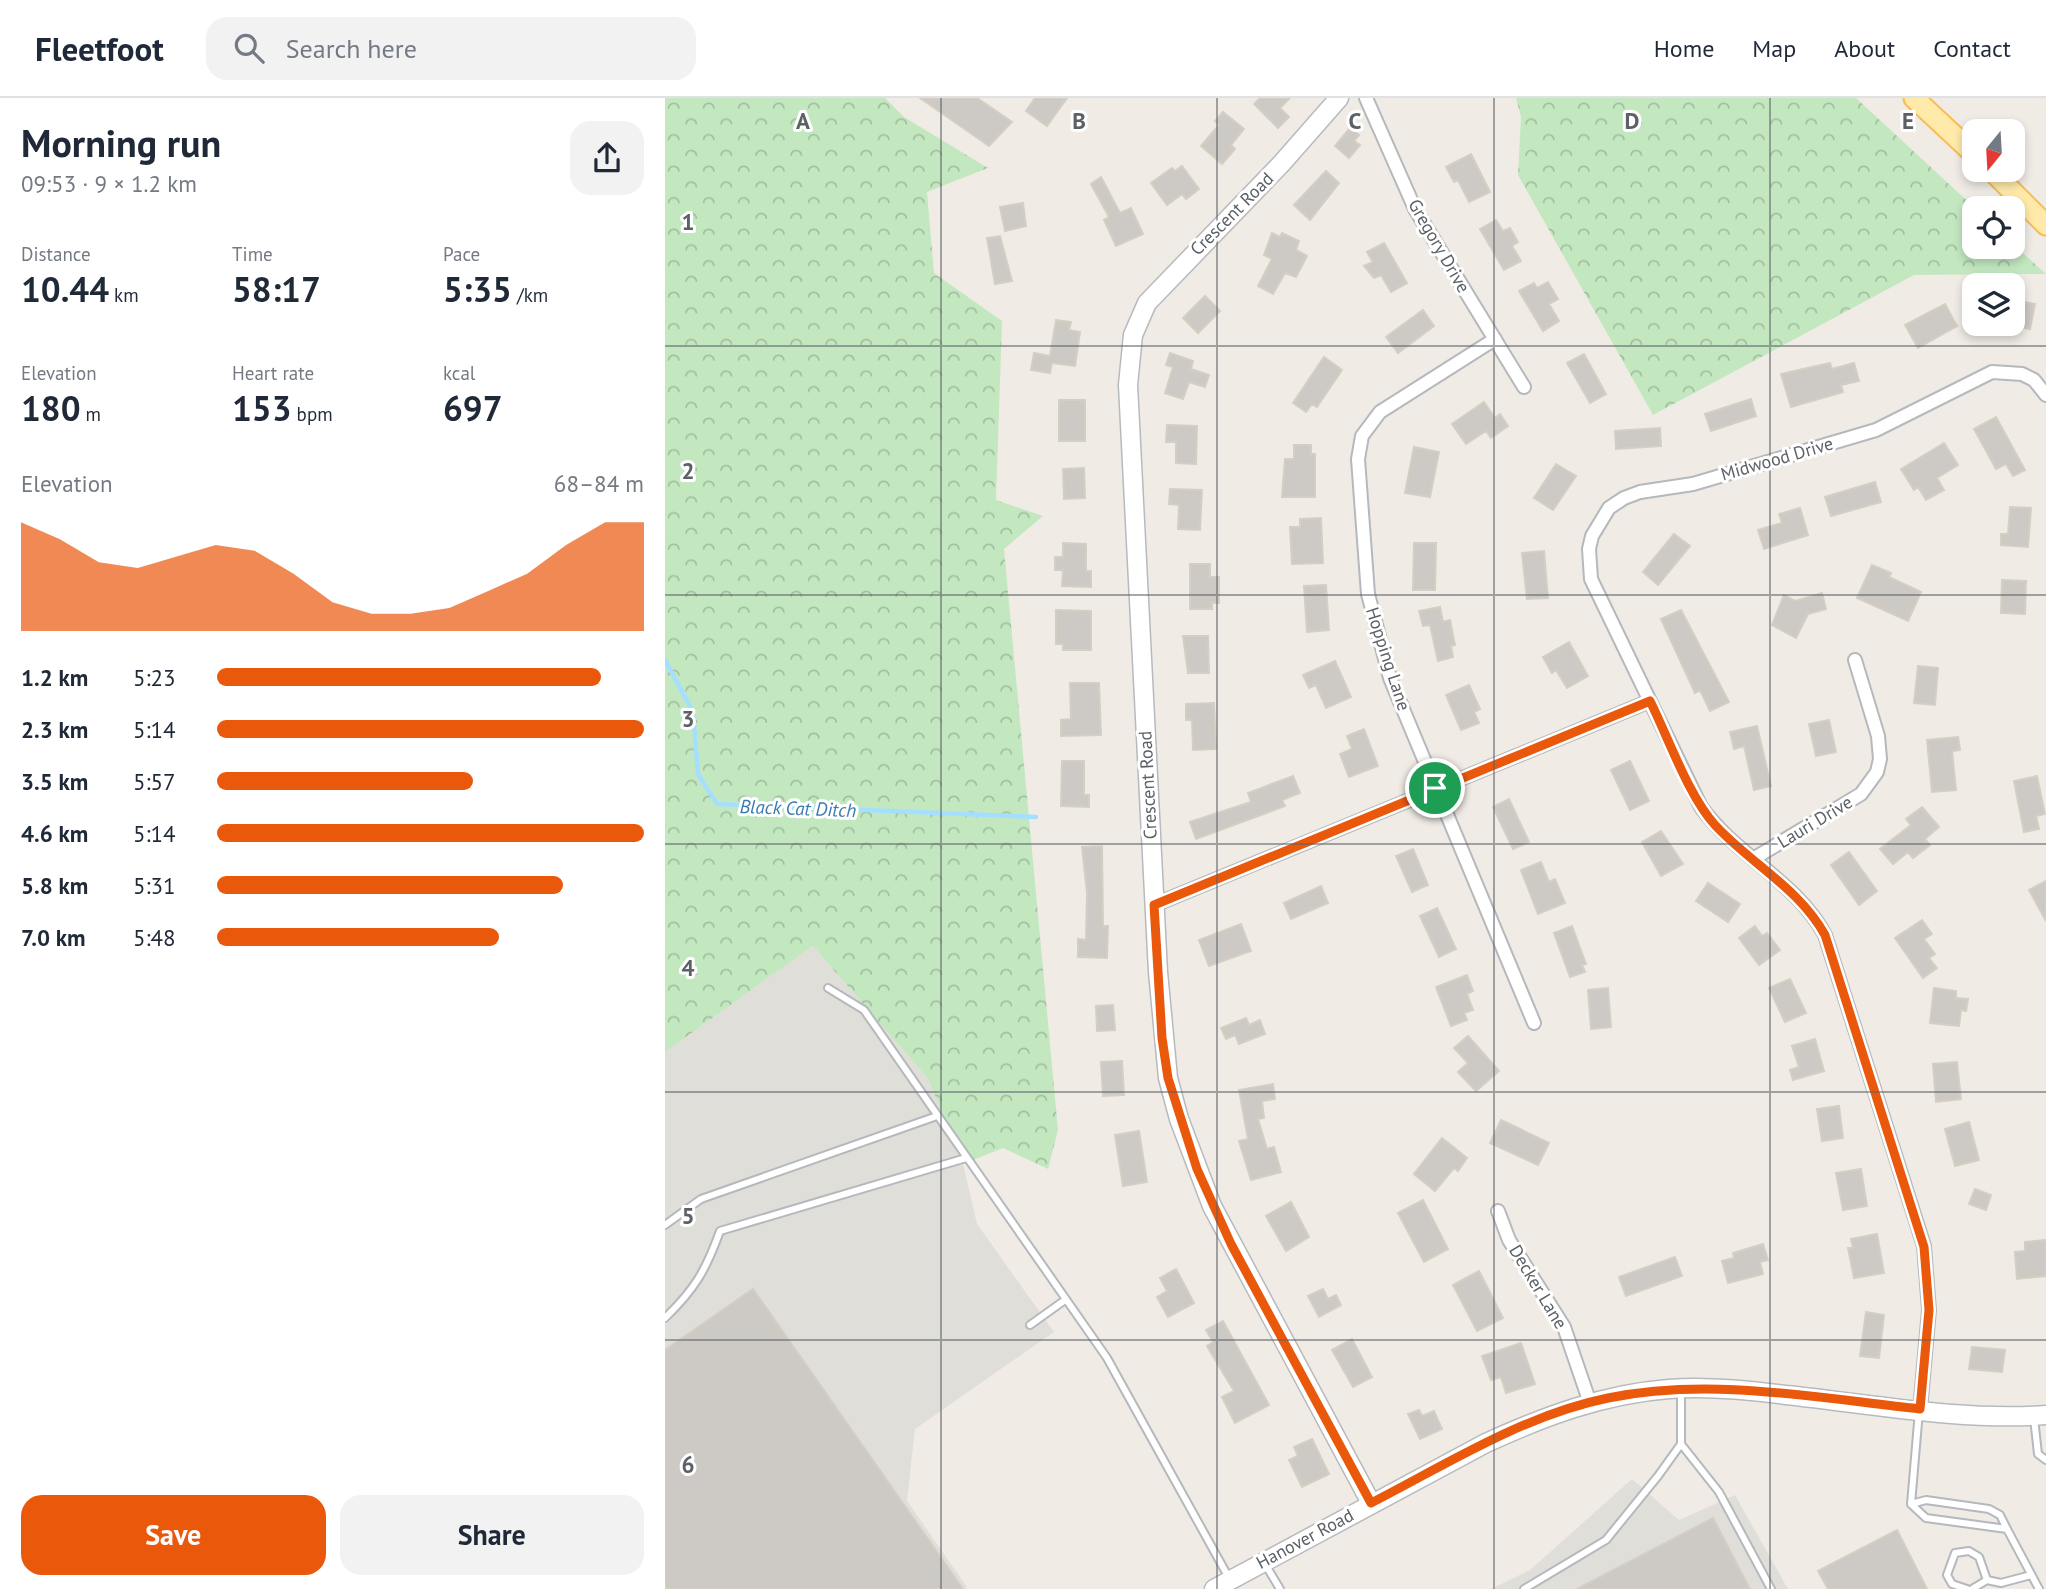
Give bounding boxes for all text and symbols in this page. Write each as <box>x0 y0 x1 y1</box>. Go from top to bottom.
search box <box>206 17 696 80</box>
text: Fleetfoot <box>35 27 164 70</box>
icon: search <box>230 29 268 67</box>
text: Search here <box>286 32 417 65</box>
text: Home <box>1654 33 1714 64</box>
text: Map <box>1752 33 1796 64</box>
text: About <box>1834 33 1895 64</box>
text: Contact <box>1933 33 2011 64</box>
text: A <box>796 106 810 135</box>
text: B <box>1072 106 1086 135</box>
text: C <box>1349 106 1362 135</box>
text: D <box>1625 106 1639 135</box>
text: E <box>1902 106 1914 135</box>
text: Morning run <box>21 118 221 167</box>
north arrow <box>1962 119 2025 182</box>
map controls <box>1962 119 2025 336</box>
button: share <box>570 121 644 195</box>
street label: Crescent Road <box>1185 167 1278 260</box>
text: 09:53 · 9 × 1.2 km <box>21 169 197 198</box>
street label: Gregory Drive <box>1403 195 1475 297</box>
button: locate <box>1962 196 2025 259</box>
text: 1 <box>681 207 695 236</box>
text: Distance <box>21 242 91 266</box>
text: Time <box>232 242 273 266</box>
text: Pace <box>443 242 480 266</box>
text: 10.44 <box>21 266 109 312</box>
text: 58:17 <box>232 266 321 312</box>
text: 5:35 <box>443 266 512 312</box>
button: layers <box>1962 273 2025 336</box>
text: km <box>109 283 139 307</box>
text: /km <box>512 283 548 307</box>
text: Elevation <box>21 361 97 385</box>
text: Heart rate <box>232 361 314 385</box>
text: kcal <box>443 361 475 385</box>
text: 180 <box>21 385 81 431</box>
text: 153 <box>232 385 292 431</box>
text: 697 <box>443 385 503 431</box>
text: m <box>81 402 101 426</box>
text: bpm <box>292 402 333 426</box>
street label: Midwood Drive <box>1718 431 1836 486</box>
text: 2 <box>681 456 695 485</box>
text: Elevation <box>21 469 113 498</box>
text: 68–84 m <box>554 469 644 498</box>
street label: Hopping Lane <box>1361 604 1416 713</box>
text: 1.2 km <box>21 663 88 692</box>
text: 5:23 <box>133 663 176 692</box>
text: 3 <box>681 704 695 733</box>
text: 2.3 km <box>21 715 88 744</box>
text: 5:14 <box>133 715 176 744</box>
street label: Crescent Road <box>1133 730 1162 840</box>
pin <box>1405 758 1465 818</box>
text: 3.5 km <box>21 767 88 796</box>
text: 5:57 <box>133 767 176 796</box>
icon: arrive <box>1416 769 1454 807</box>
street label: Lauri Drive <box>1773 790 1857 853</box>
water label: Black Cat Ditch <box>739 794 857 822</box>
text: 4.6 km <box>21 819 88 848</box>
text: 5:14 <box>133 819 176 848</box>
text: 5.8 km <box>21 871 88 900</box>
text: 5:31 <box>133 871 176 900</box>
text: 7.0 km <box>21 923 86 952</box>
text: 5:48 <box>133 923 176 952</box>
text: 4 <box>681 953 695 982</box>
text: 5 <box>681 1201 695 1230</box>
street label: Decker Lane <box>1504 1240 1573 1333</box>
text: 6 <box>681 1450 695 1479</box>
button: Save <box>21 1495 326 1575</box>
button: Share <box>340 1495 644 1575</box>
street label: Hanover Road <box>1252 1503 1357 1574</box>

